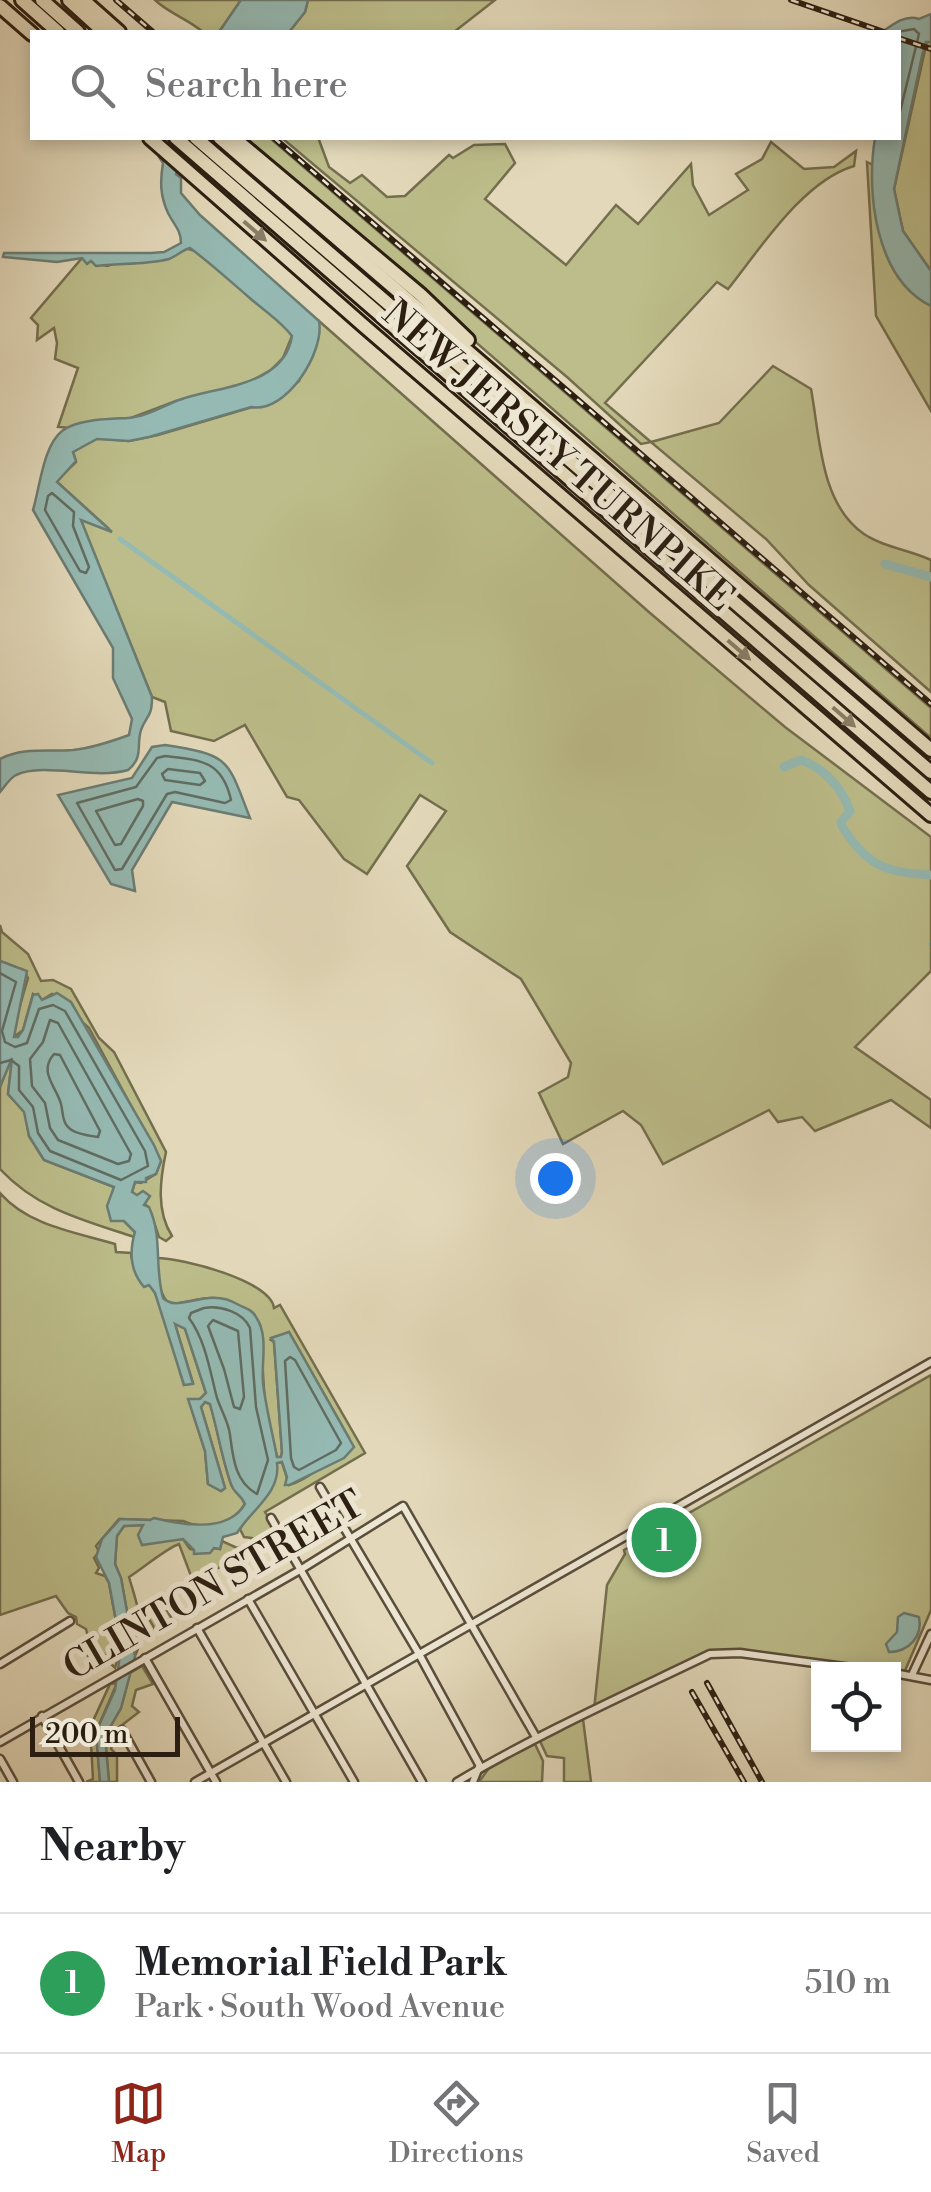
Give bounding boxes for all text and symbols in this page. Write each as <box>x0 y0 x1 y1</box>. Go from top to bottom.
search box <box>30 30 901 140</box>
icon: search <box>65 58 120 113</box>
text: Search here <box>145 62 348 109</box>
one-way arrow <box>242 219 267 241</box>
street label: NEW JERSEY TURNPIKE <box>373 291 743 622</box>
one-way arrow <box>726 638 751 660</box>
one-way arrow <box>831 706 856 728</box>
your location <box>530 1153 581 1204</box>
street label: CLINTON STREET <box>55 1481 372 1691</box>
pin: 1 <box>632 1502 696 1578</box>
map controls <box>811 1662 901 1752</box>
button: locate <box>811 1662 901 1752</box>
scale bar <box>30 1712 180 1756</box>
text: 200 m <box>45 1717 128 1752</box>
text: Nearby <box>40 1821 185 1874</box>
text: Memorial Field Park <box>135 1940 507 1987</box>
text: 1 <box>65 1963 80 2003</box>
text: 510 m <box>805 1963 891 2003</box>
text: Park · South Wood Avenue <box>135 1987 505 2027</box>
tab: Map <box>111 2076 166 2171</box>
tab: Directions <box>389 2076 524 2171</box>
tab: Saved <box>746 2076 820 2171</box>

